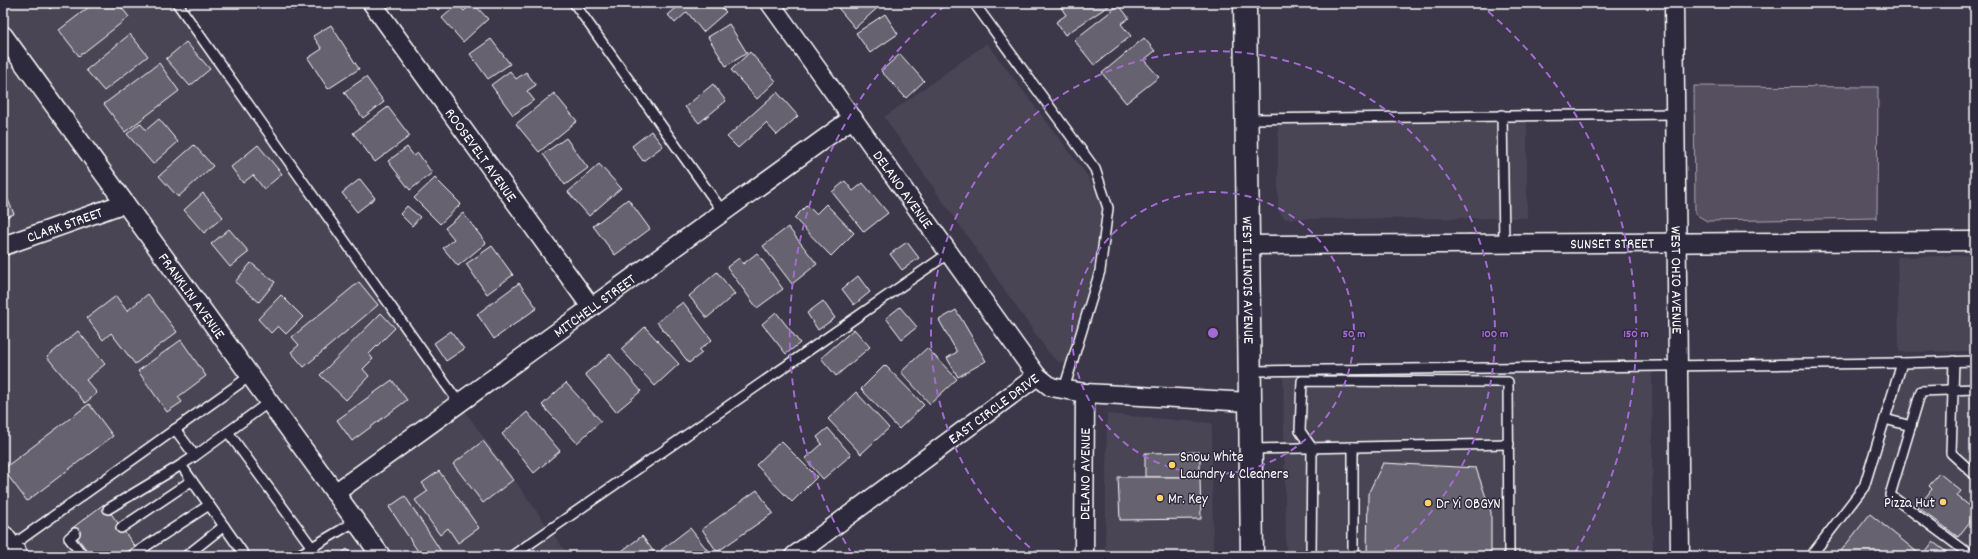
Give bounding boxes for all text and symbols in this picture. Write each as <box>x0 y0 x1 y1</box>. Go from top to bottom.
street label: ROOSEVELT AVENUE <box>438 104 521 208</box>
street label: DELANO AVENUE <box>866 147 938 234</box>
street label: CLARK STREET <box>24 203 106 250</box>
street label: WEST ILLINOIS AVENUE <box>1235 216 1258 344</box>
street label: WEST OHIO AVENUE <box>1663 226 1687 334</box>
street label: SUNSET STREET <box>1570 234 1654 256</box>
street label: FRANKLIN AVENUE <box>152 249 229 345</box>
street label: MITCHELL STREET <box>550 270 641 344</box>
centre of rings <box>1206 326 1220 340</box>
text: 50 m <box>1342 326 1366 343</box>
text: 100 m <box>1482 326 1508 343</box>
text: 150 m <box>1623 326 1649 343</box>
street label: EAST CIRCLE DRIVE <box>945 369 1045 451</box>
street label: DELANO AVENUE <box>1075 428 1098 520</box>
place label: Snow White Laundry & Cleaners <box>1180 447 1289 486</box>
marker: Snow White Laundry & Cleaners <box>1167 460 1177 470</box>
place label: Mr. Key <box>1168 489 1209 511</box>
marker: Mr. Key <box>1155 493 1165 503</box>
place label: Pizza Hut <box>1884 493 1935 515</box>
place label: Dr Yi OBGYN <box>1436 494 1501 516</box>
marker: Pizza Hut <box>1938 497 1948 507</box>
marker: Dr Yi OBGYN <box>1423 498 1433 508</box>

